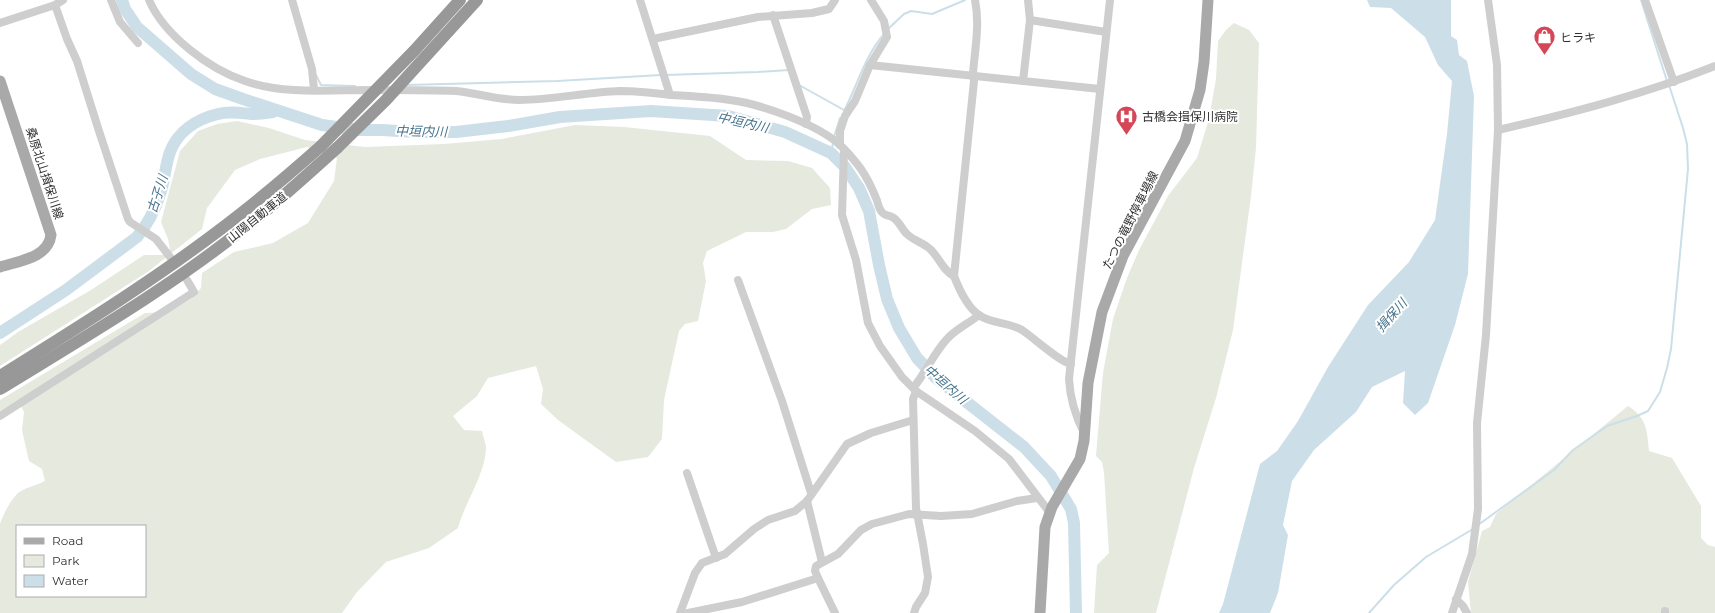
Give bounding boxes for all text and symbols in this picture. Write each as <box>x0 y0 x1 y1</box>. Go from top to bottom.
shop icon: ヒラキ <box>1532 24 1558 57</box>
place label: ヒラキ <box>1560 30 1596 45</box>
hospital icon: 古橋会揖保川病院 <box>1113 103 1139 136</box>
water label: 中垣内川 <box>716 108 772 136</box>
place label: 古橋会揖保川病院 <box>1142 109 1238 124</box>
water label: 中垣内川 <box>395 123 449 139</box>
street label: 桑原北山揖保川線 <box>23 125 67 221</box>
street label: たつの竜野停車場線 <box>1099 168 1161 272</box>
water label: 古子川 <box>143 171 171 215</box>
street label: 山陽自動車道 <box>224 189 290 245</box>
water label: 揖保川 <box>1372 294 1411 335</box>
water label: 中垣内川 <box>921 361 972 408</box>
legend <box>16 525 146 597</box>
text: Road <box>52 533 83 548</box>
text: Park <box>52 553 80 568</box>
text: Water <box>52 573 89 588</box>

